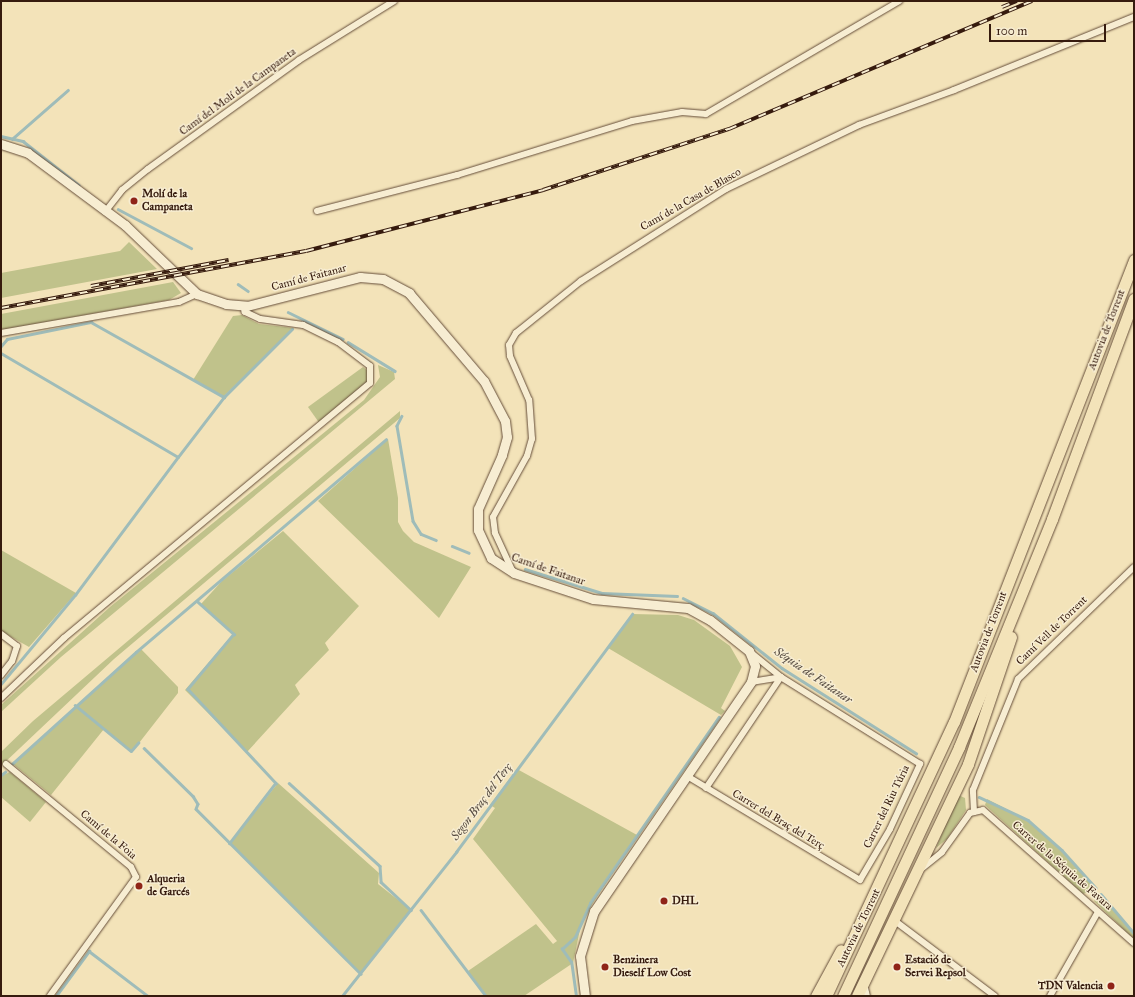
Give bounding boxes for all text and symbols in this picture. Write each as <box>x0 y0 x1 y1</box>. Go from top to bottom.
scale bar <box>991 16 1108 42</box>
text: 100 m <box>996 24 1027 38</box>
street label: Camí del Molí de la Campaneta <box>177 45 299 139</box>
street label: Camí de la Casa de Blasco <box>638 166 744 234</box>
place label: Molí de la Campaneta <box>142 188 193 214</box>
marker: Molí de la Campaneta <box>129 196 139 206</box>
street label: Camí de Faitanar <box>270 262 348 294</box>
street label: Autovia de Torrent <box>1086 288 1128 372</box>
street label: Camí de Faitanar <box>509 551 587 589</box>
street label: Autovia de Torrent <box>968 590 1010 674</box>
street label: Camí Vell de Torrent <box>1014 594 1090 668</box>
water label: Séquia de Faitanar <box>771 645 855 707</box>
water label: Segon Braç del Terç <box>448 761 516 843</box>
street label: Carrer del Riu Túria <box>861 763 913 851</box>
street label: Carrer del Braç del Terç <box>729 787 827 853</box>
street label: Camí de la Foia <box>77 808 139 862</box>
street label: Carrer de la Séquia de Favara <box>1009 819 1115 913</box>
place label: Alqueria de Garcés <box>147 873 189 899</box>
marker: Alqueria de Garcés <box>134 881 144 891</box>
street label: Autovia de Torrent <box>834 887 884 969</box>
place label: DHL <box>672 894 698 908</box>
marker: DHL <box>659 896 669 906</box>
place label: Benzinera Dieself Low Cost <box>613 954 691 980</box>
place label: Estació de Servei Repsol <box>905 954 966 980</box>
marker: Benzinera Dieself Low Cost <box>600 962 610 972</box>
marker: Estació de Servei Repsol <box>892 962 902 972</box>
place label: TDN Valencia <box>1038 979 1103 993</box>
marker: TDN Valencia <box>1106 981 1116 991</box>

